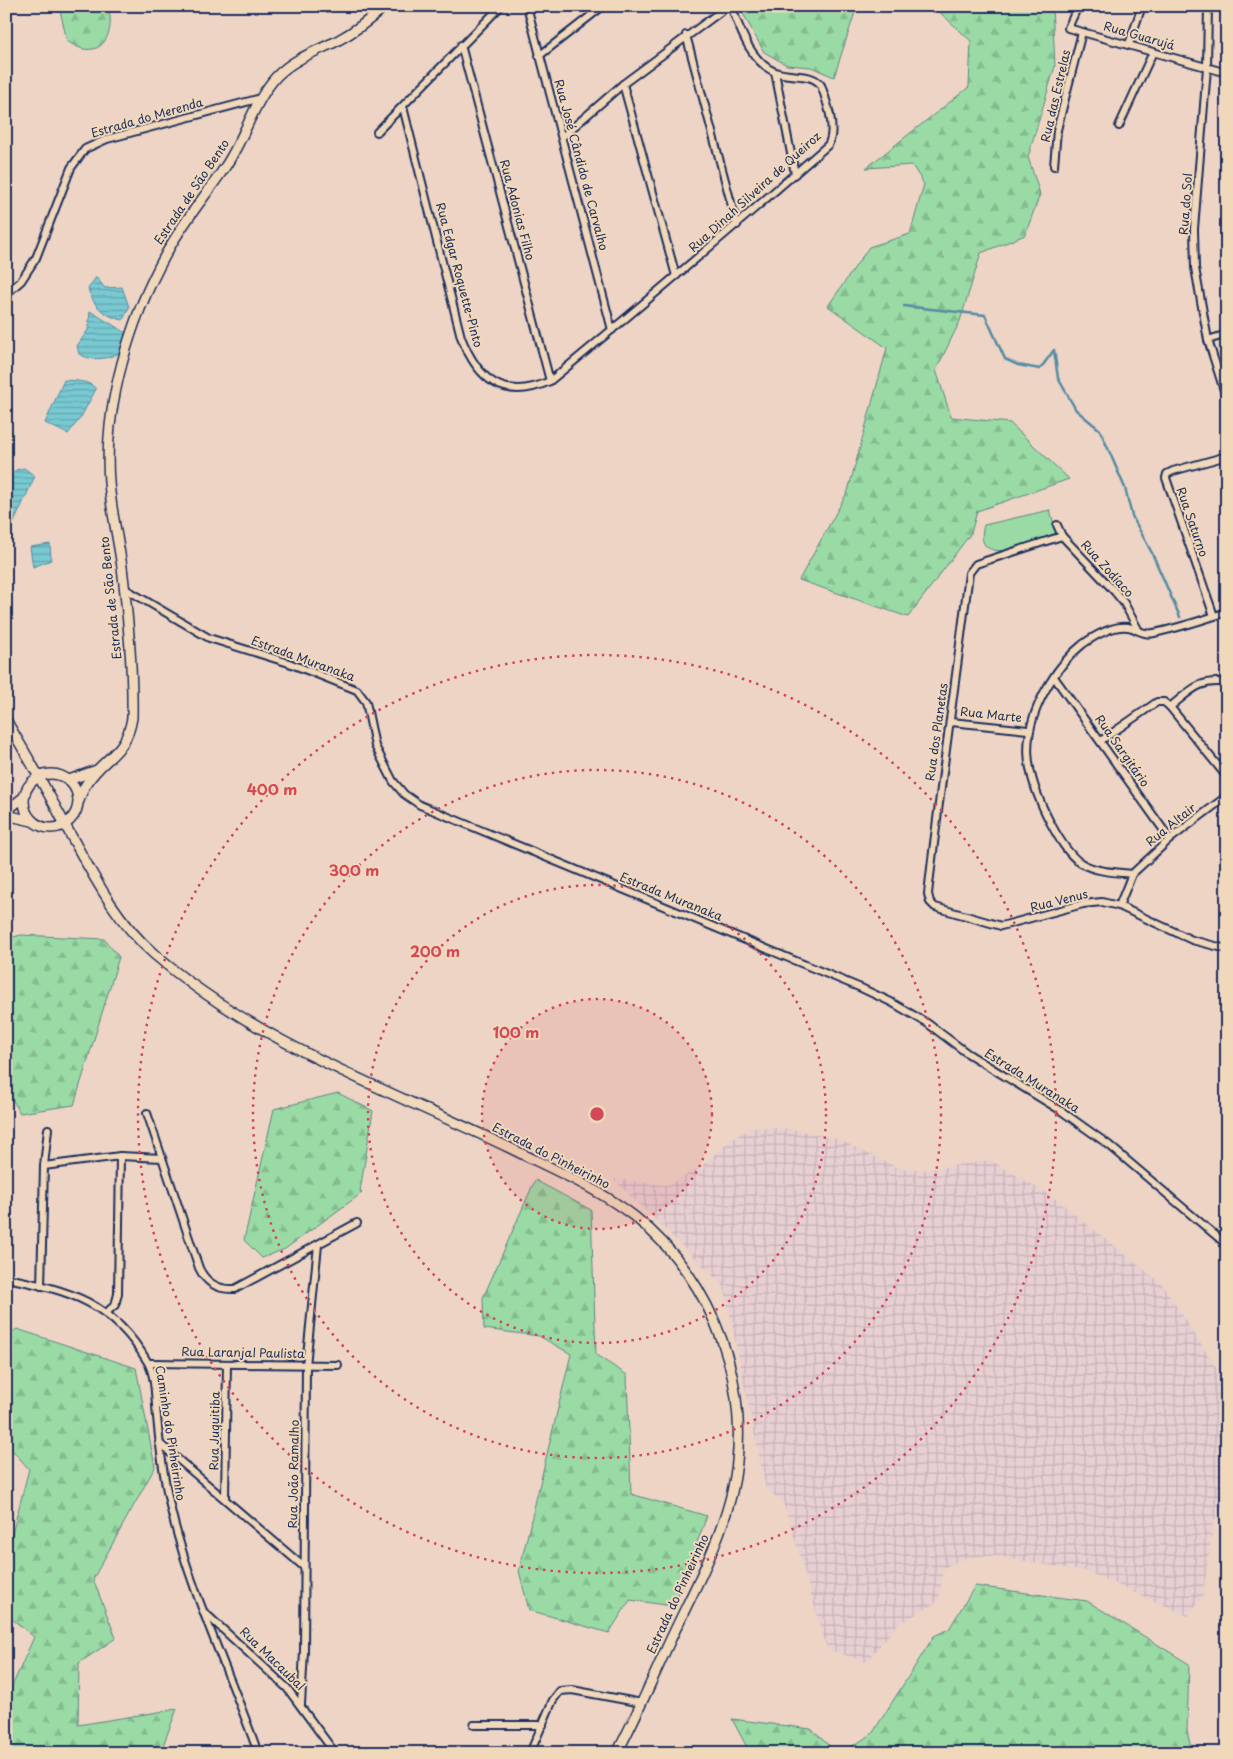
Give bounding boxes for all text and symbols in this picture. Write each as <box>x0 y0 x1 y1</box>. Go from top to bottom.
street label: Rua Guarujá <box>1102 16 1177 54</box>
street label: Rua das Estrelas <box>1036 47 1075 144</box>
street label: Rua José Cândido de Carvalho <box>550 77 614 253</box>
street label: Estrada do Merenda <box>89 92 206 142</box>
street label: Rua Dinah Silveira de Queiroz <box>684 127 824 256</box>
street label: Estrada de São Bento <box>149 135 233 248</box>
street label: Rua Adonias Filho <box>496 157 540 262</box>
street label: Rua do Sol <box>1174 172 1196 235</box>
street label: Rua Edgar Roquette-Pinto <box>432 200 488 349</box>
street label: Rua Saturno <box>1173 484 1213 559</box>
street label: Estrada de São Bento <box>95 535 125 660</box>
street label: Rua Zodíaco <box>1077 536 1139 601</box>
street label: Estrada Muranaka <box>249 631 358 685</box>
street label: Rua dos Planetas <box>920 681 952 782</box>
street label: Rua Marte <box>959 702 1023 726</box>
street label: Rua Sargitário <box>1091 711 1155 790</box>
text: 400 m <box>247 777 297 800</box>
street label: Rua Altair <box>1141 798 1200 850</box>
text: 300 m <box>329 858 379 881</box>
street label: Estrada Muranaka <box>617 867 726 925</box>
street label: Rua Venus <box>1028 884 1090 916</box>
text: 200 m <box>410 939 460 962</box>
text: 100 m <box>493 1020 539 1043</box>
street label: Estrada Muranaka <box>981 1044 1084 1117</box>
centre of rings <box>588 1105 606 1123</box>
street label: Estrada do Pinheirinho <box>489 1118 614 1193</box>
street label: Rua Laranjal Paulista <box>181 1342 305 1362</box>
street label: Caminho do Pinheirinho <box>151 1364 191 1502</box>
street label: Rua Juquitiba <box>204 1391 224 1471</box>
street label: Rua João Ramalho <box>283 1419 303 1529</box>
street label: Estrada do Pinheirinho <box>641 1531 713 1656</box>
street label: Rua Macaubal <box>236 1623 309 1694</box>

